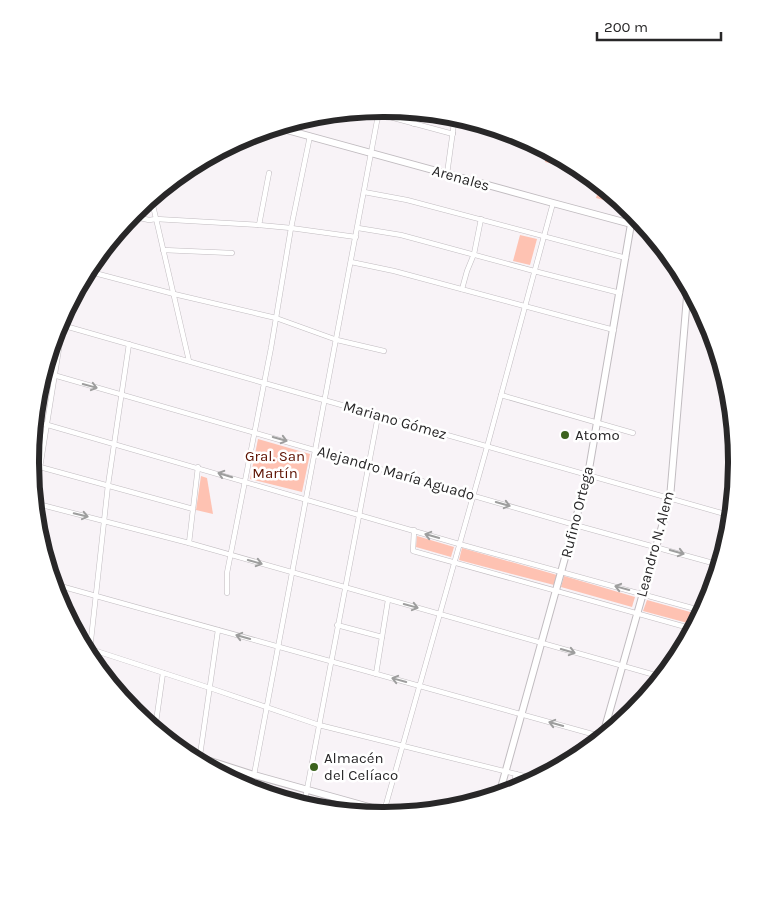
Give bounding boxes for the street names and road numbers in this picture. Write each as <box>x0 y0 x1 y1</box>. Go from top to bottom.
street label: Arenales <box>430 161 492 195</box>
street label: Mariano Gómez <box>341 397 449 443</box>
street label: Alejandro María Aguado <box>315 442 477 504</box>
street label: Rufino Ortega <box>557 464 597 560</box>
street label: Leandro N. Alem <box>632 489 678 599</box>

